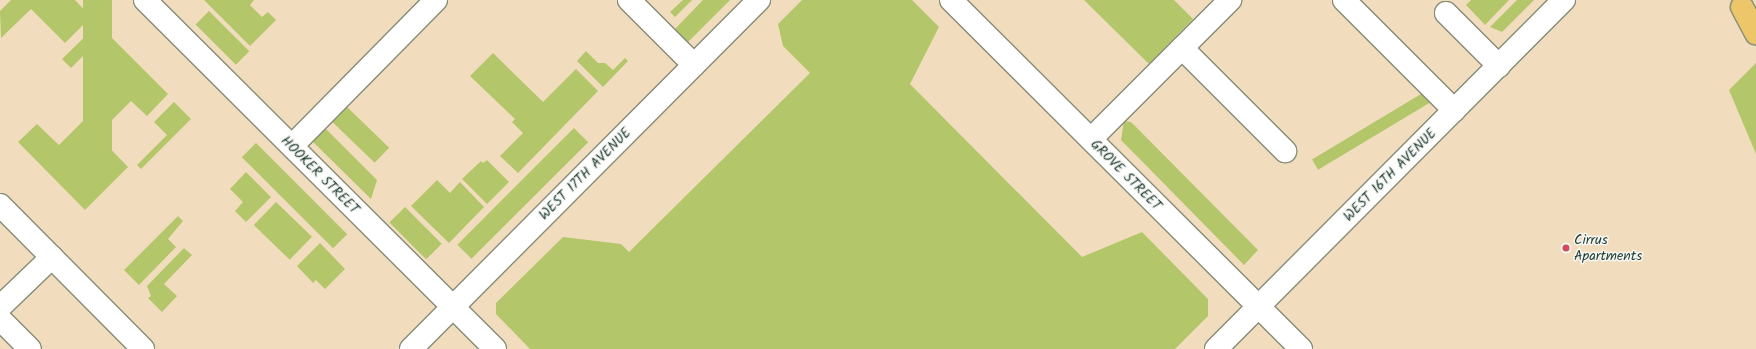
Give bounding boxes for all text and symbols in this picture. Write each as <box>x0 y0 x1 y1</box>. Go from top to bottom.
street label: WEST 17TH AVENUE <box>536 125 634 223</box>
street label: WEST 16TH AVENUE <box>1340 125 1440 225</box>
street label: HOOKER STREET <box>277 132 363 218</box>
street label: GROVE STREET <box>1087 136 1165 214</box>
place label: Cirrus Apartments <box>1574 232 1642 264</box>
marker: Cirrus Apartments <box>1561 243 1571 253</box>

